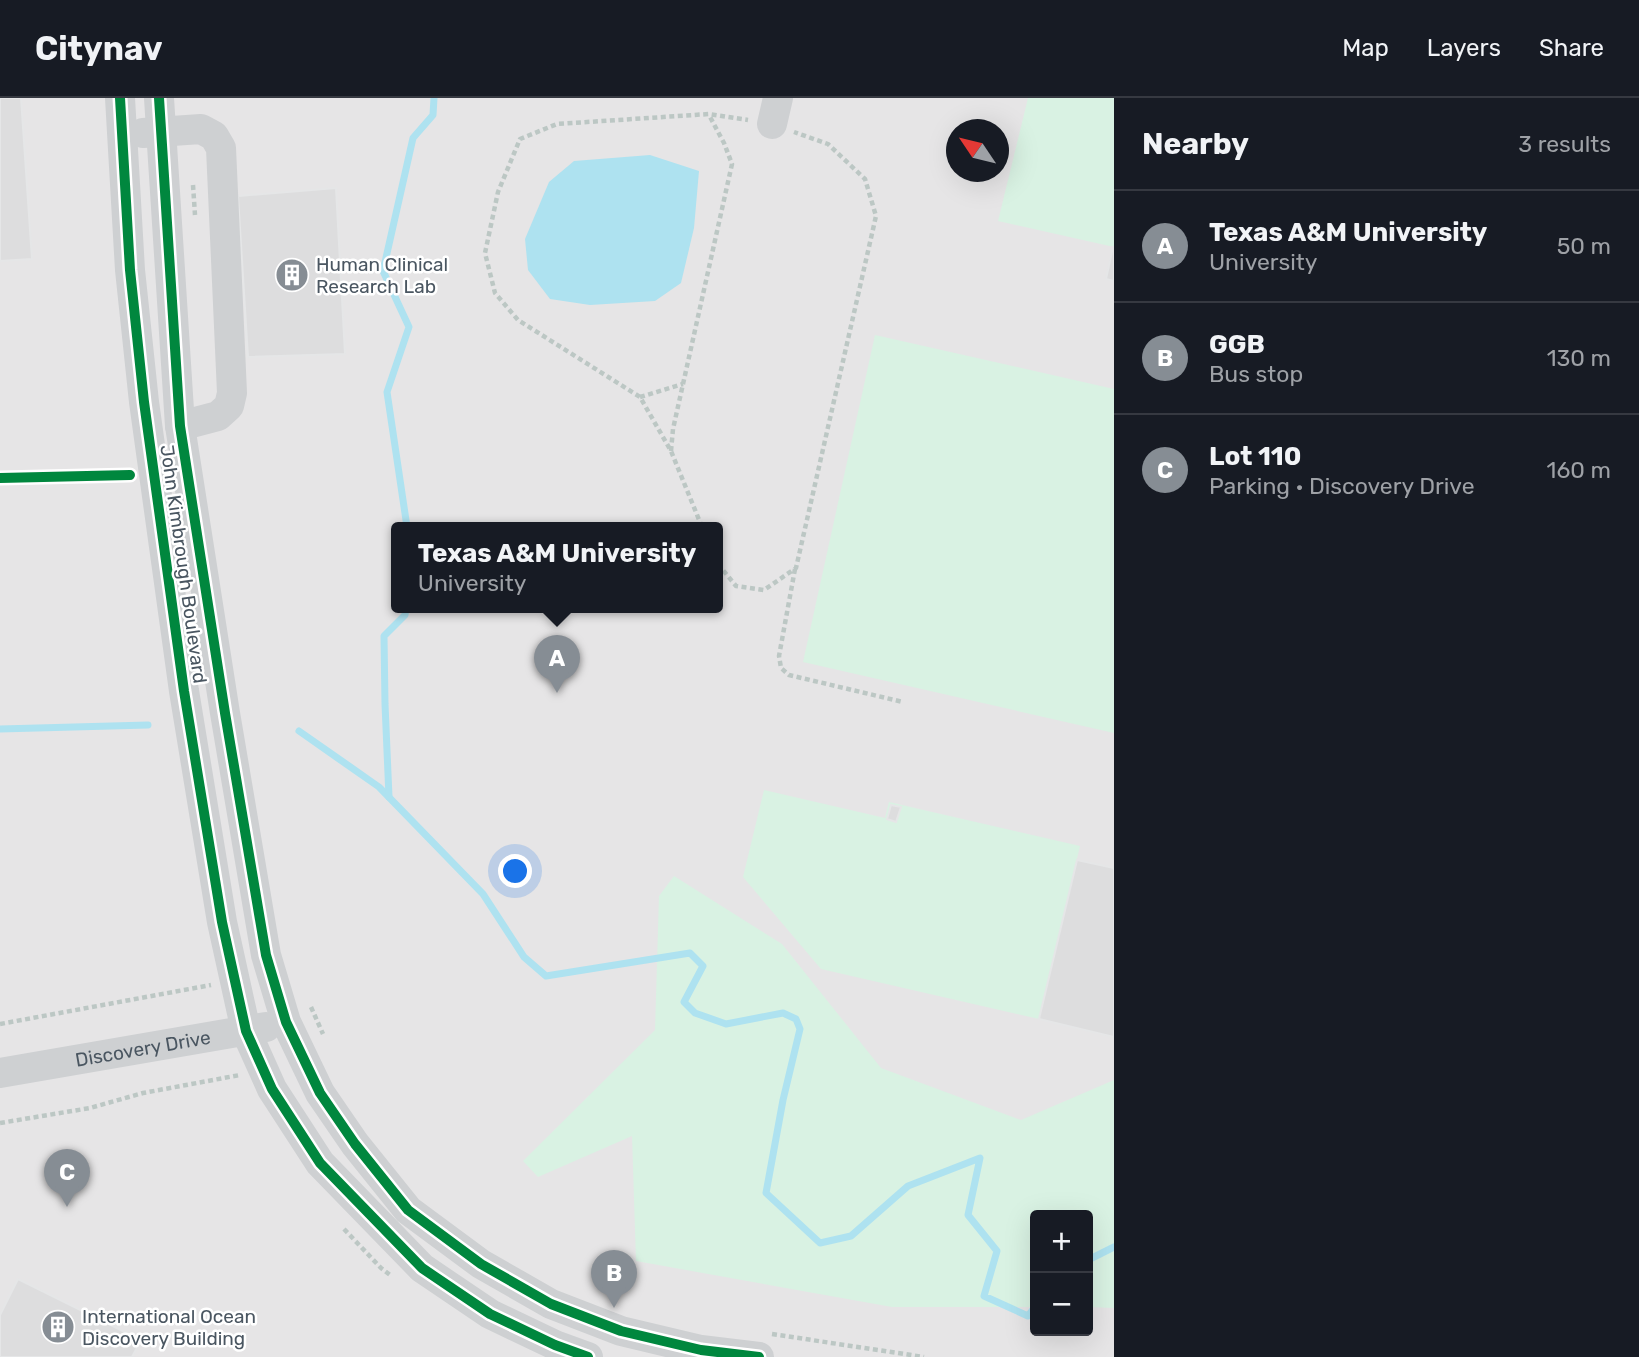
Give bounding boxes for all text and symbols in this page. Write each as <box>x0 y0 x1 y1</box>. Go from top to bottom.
text: Citynav <box>35 29 163 68</box>
text: Map <box>1342 34 1389 62</box>
text: Layers <box>1427 34 1501 62</box>
text: Share <box>1539 34 1604 62</box>
north arrow <box>946 119 1009 182</box>
text: Nearby <box>1142 126 1249 162</box>
text: 3 results <box>1518 130 1611 158</box>
text: Texas A&M University <box>1209 217 1487 248</box>
text: A <box>1157 232 1173 260</box>
text: 50 m <box>1557 232 1611 260</box>
text: University <box>1209 248 1318 276</box>
place label: Human Clinical Research Lab <box>316 253 448 298</box>
building icon: Human Clinical Research Lab <box>273 256 311 294</box>
text: GGB <box>1209 329 1265 360</box>
text: B <box>1157 344 1173 372</box>
text: 130 m <box>1547 344 1611 372</box>
text: Bus stop <box>1209 360 1303 388</box>
text: Lot 110 <box>1209 441 1301 472</box>
street label: John Kimbrough Boulevard <box>155 443 212 685</box>
text: C <box>1157 456 1173 484</box>
text: 160 m <box>1547 456 1611 484</box>
text: Parking · Discovery Drive <box>1209 472 1475 500</box>
popup <box>391 522 723 613</box>
text: Texas A&M University <box>418 538 696 569</box>
text: University <box>418 569 526 597</box>
pin: A <box>534 635 580 693</box>
your location <box>498 854 532 888</box>
street label: Discovery Drive <box>74 1026 212 1072</box>
pin: C <box>44 1149 90 1207</box>
map controls <box>1030 1210 1093 1336</box>
button: + <box>1030 1210 1093 1273</box>
pin: B <box>591 1250 637 1308</box>
button: − <box>1030 1273 1093 1336</box>
place label: International Ocean Discovery Building <box>82 1305 256 1350</box>
building icon: International Ocean Discovery Building <box>39 1308 77 1346</box>

